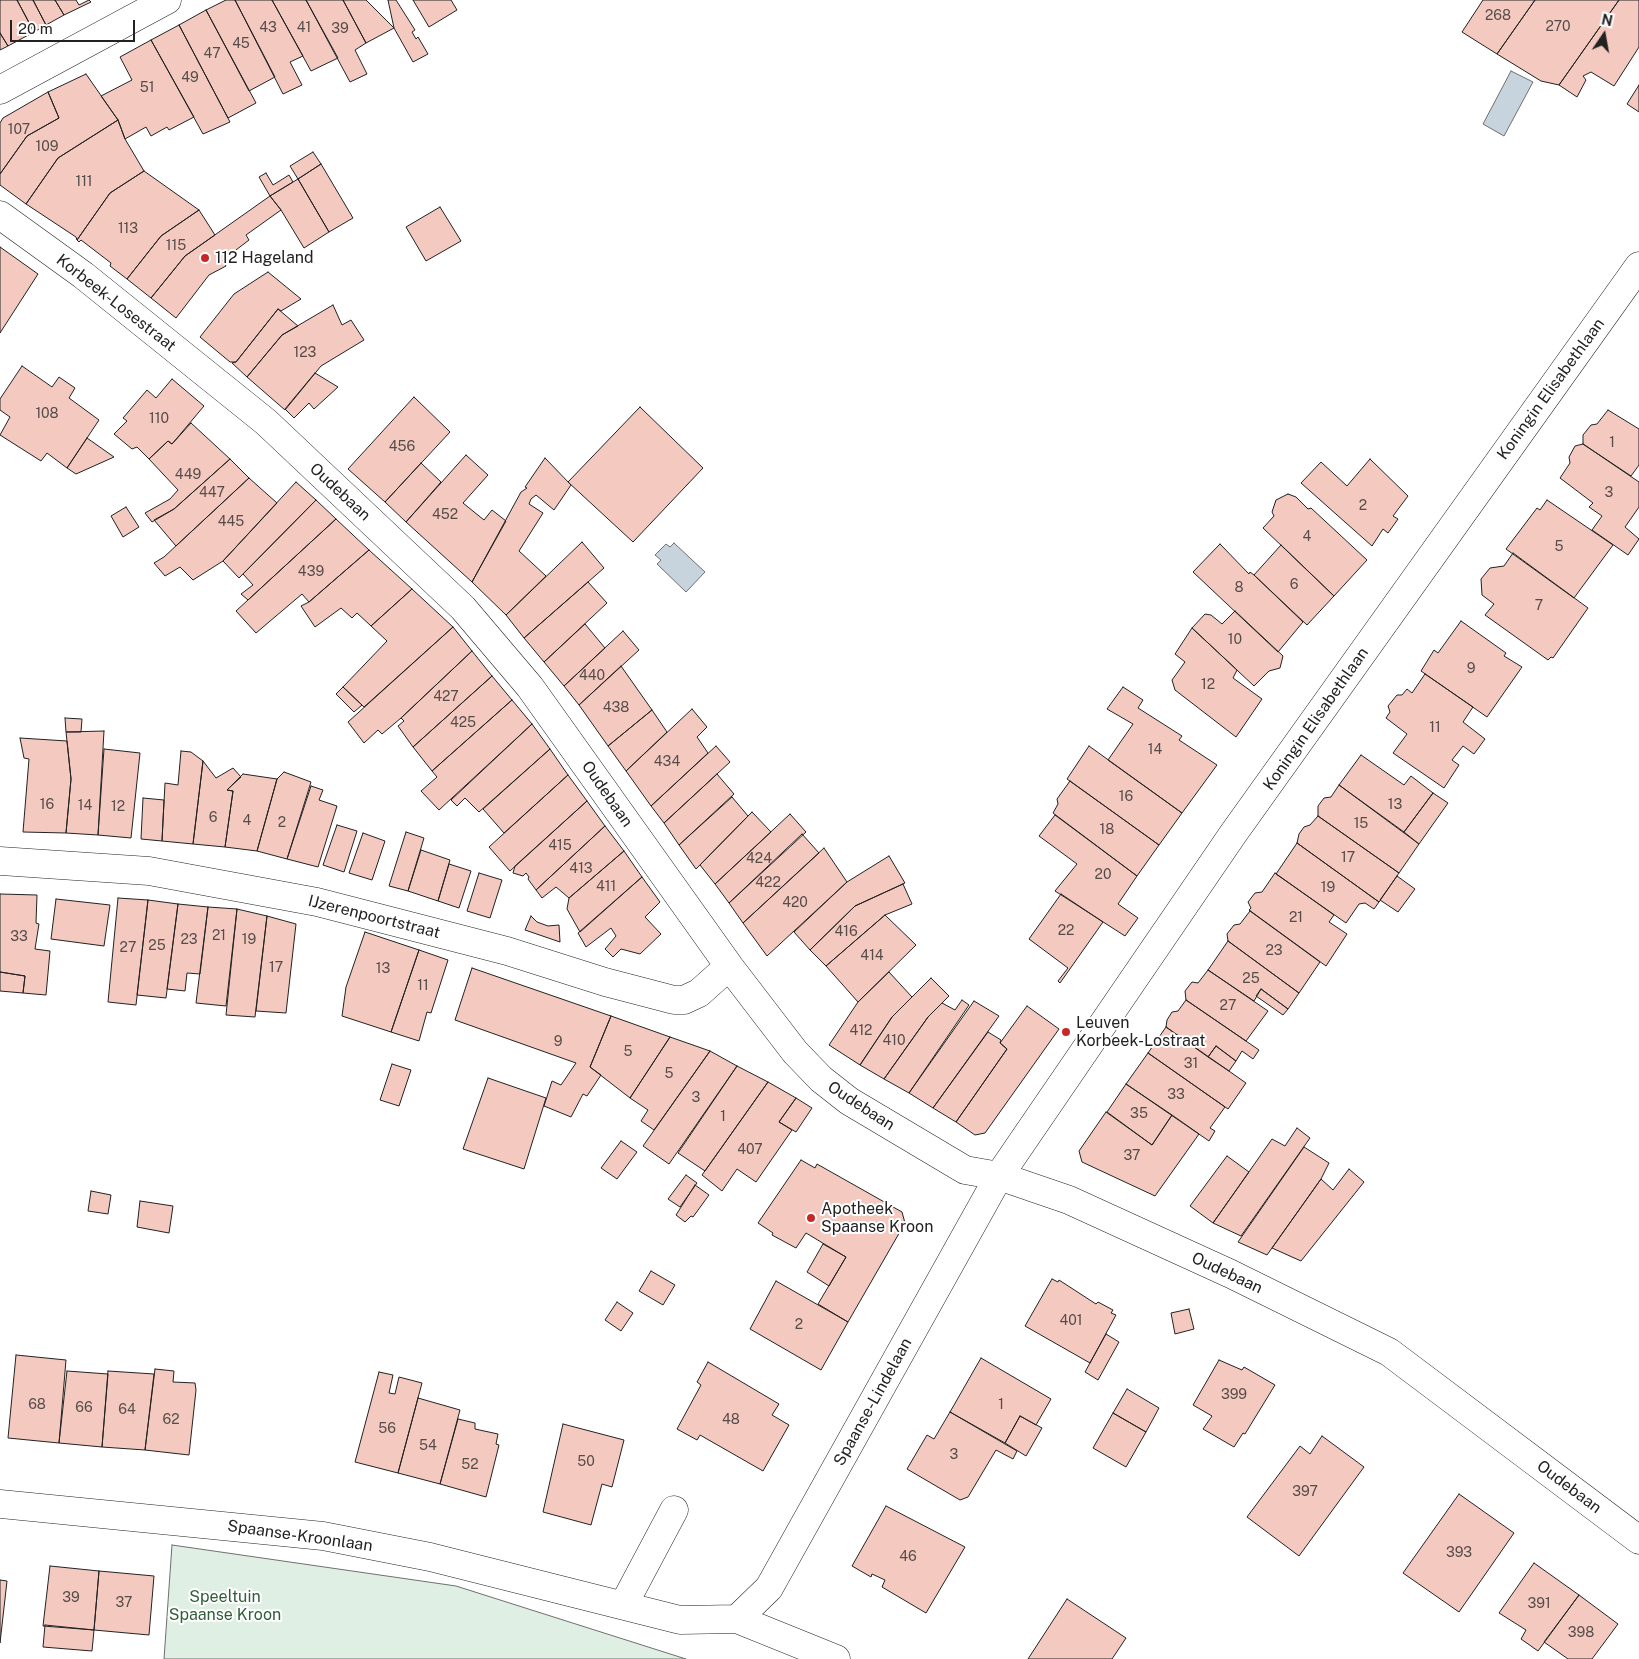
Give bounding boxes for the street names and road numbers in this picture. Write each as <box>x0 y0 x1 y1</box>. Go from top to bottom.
street label: Korbeek-Losestraat <box>52 250 180 356</box>
street label: Koningin Elisabethlaan <box>1493 315 1609 463</box>
street label: Oudebaan <box>306 459 374 525</box>
street label: Koningin Elisabethlaan <box>1259 644 1373 794</box>
street label: Oudebaan <box>577 757 637 831</box>
street label: IJzerenpoortstraat <box>306 891 442 943</box>
street label: Oudebaan <box>824 1077 898 1135</box>
street label: Oudebaan <box>1189 1248 1265 1298</box>
street label: Spaanse-Lindelaan <box>830 1335 916 1469</box>
street label: Oudebaan <box>1533 1456 1605 1518</box>
street label: Spaanse-Kroonlaan <box>226 1516 374 1556</box>

